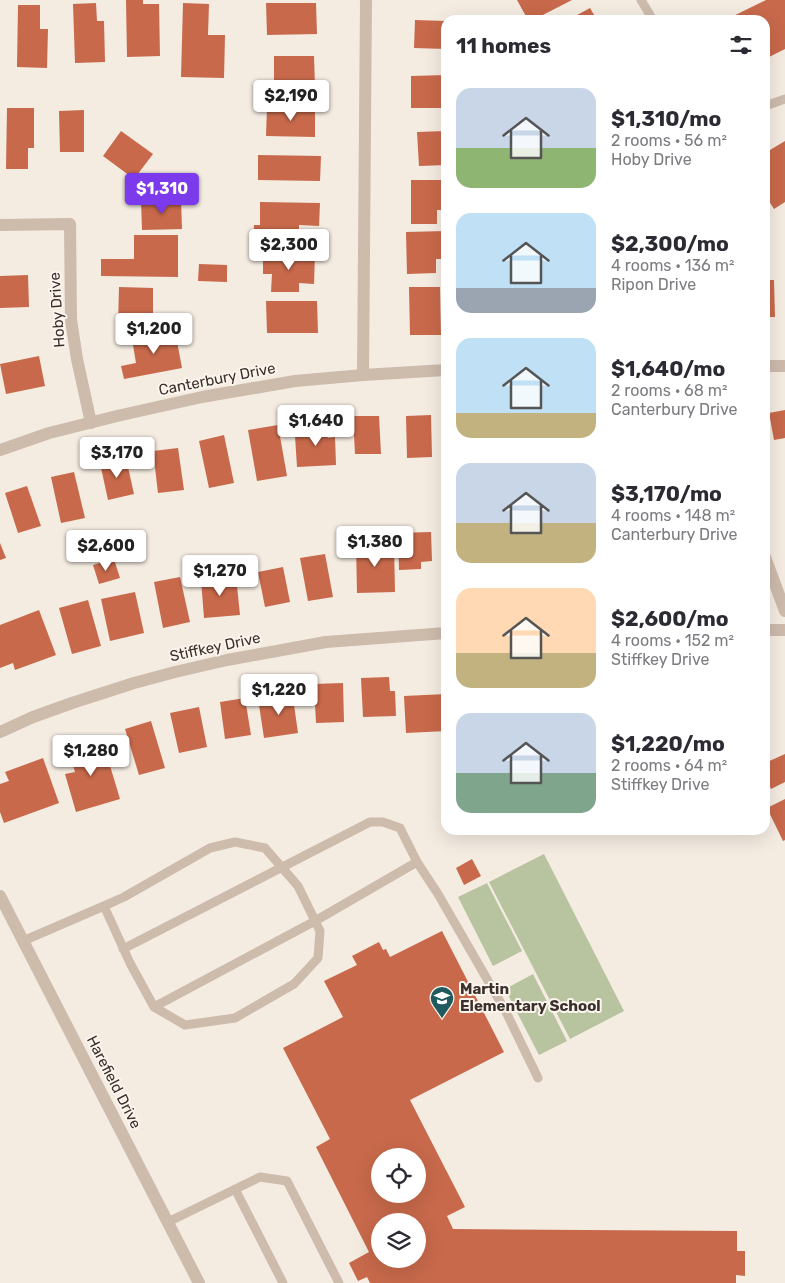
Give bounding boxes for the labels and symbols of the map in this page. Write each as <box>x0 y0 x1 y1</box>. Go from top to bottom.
pin: $2,190 <box>250 80 332 122</box>
pin: $1,310 <box>121 172 203 215</box>
pin: $2,300 <box>248 228 330 271</box>
street label: Hoby Drive <box>45 272 69 348</box>
pin: $1,200 <box>113 312 195 355</box>
street label: Canterbury Drive <box>157 359 277 399</box>
pin: $1,640 <box>275 404 357 447</box>
pin: $3,170 <box>76 436 158 479</box>
pin: $1,380 <box>334 526 416 568</box>
pin: $2,600 <box>65 530 147 572</box>
pin: $1,270 <box>179 554 261 597</box>
street label: Stiffkey Drive <box>168 629 262 665</box>
pin: $1,220 <box>238 674 320 716</box>
pin: $1,280 <box>50 734 132 777</box>
place label: Martin Elementary School <box>460 980 601 1015</box>
school or university icon: Martin Elementary School <box>429 985 455 1019</box>
street label: Harefield Drive <box>83 1033 145 1131</box>

